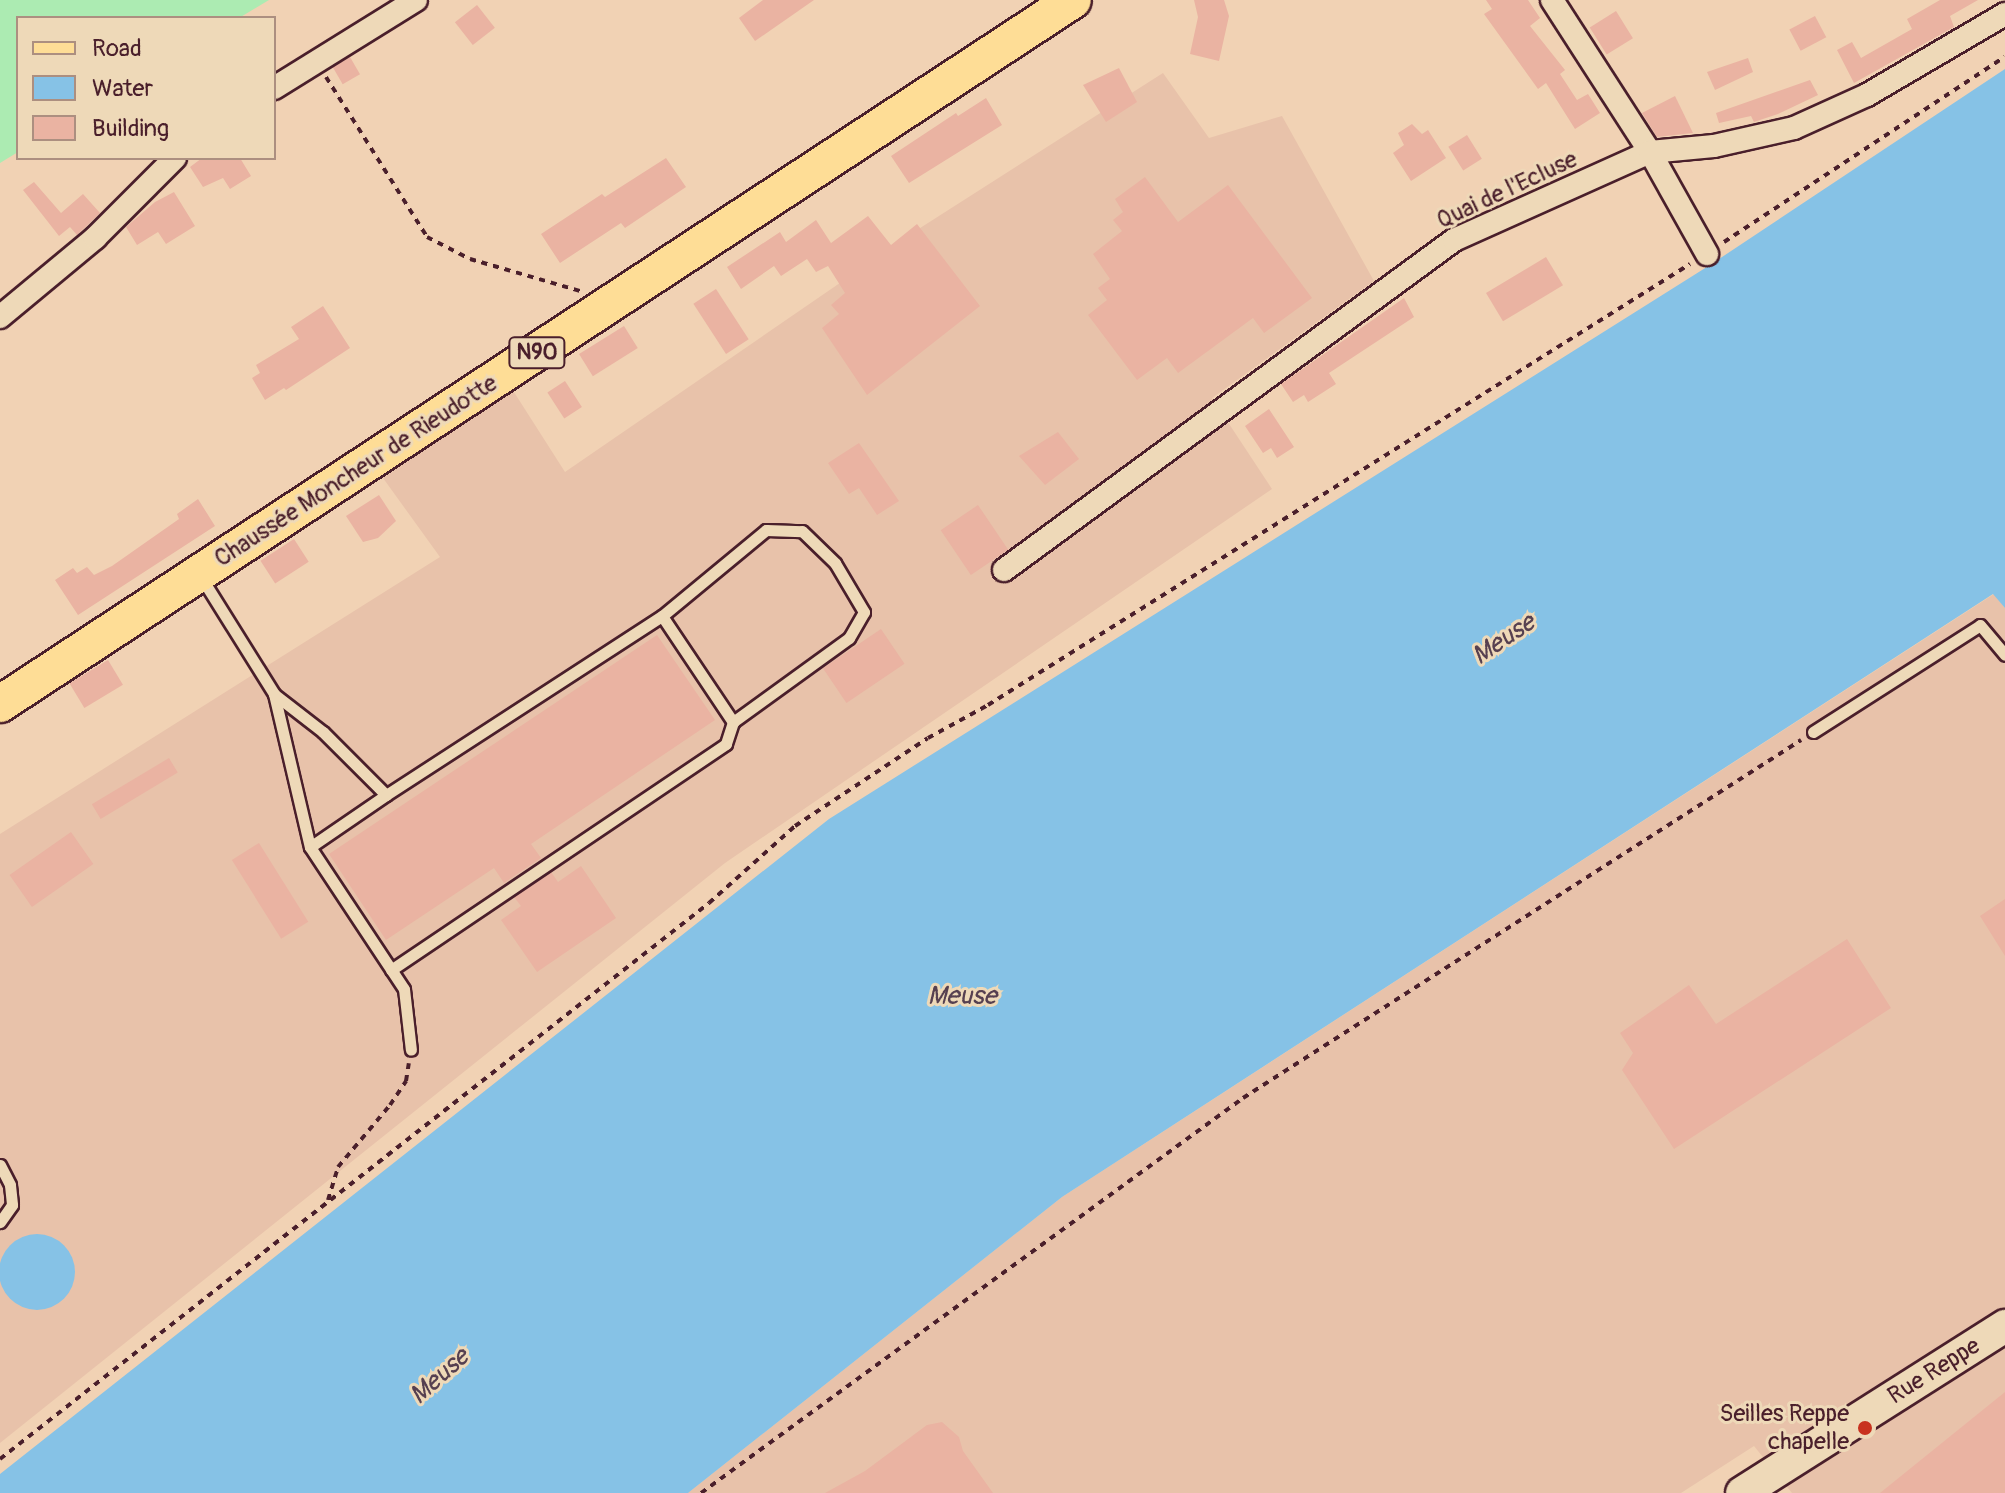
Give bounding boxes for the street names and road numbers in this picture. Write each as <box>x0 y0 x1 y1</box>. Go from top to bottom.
street label: Quai de l'Ecluse <box>1432 145 1582 235</box>
road number: N90 <box>507 335 567 371</box>
street label: Chaussée Moncheur de Rieudotte <box>209 369 503 573</box>
street label: Rue Reppe <box>1883 1331 1985 1411</box>

